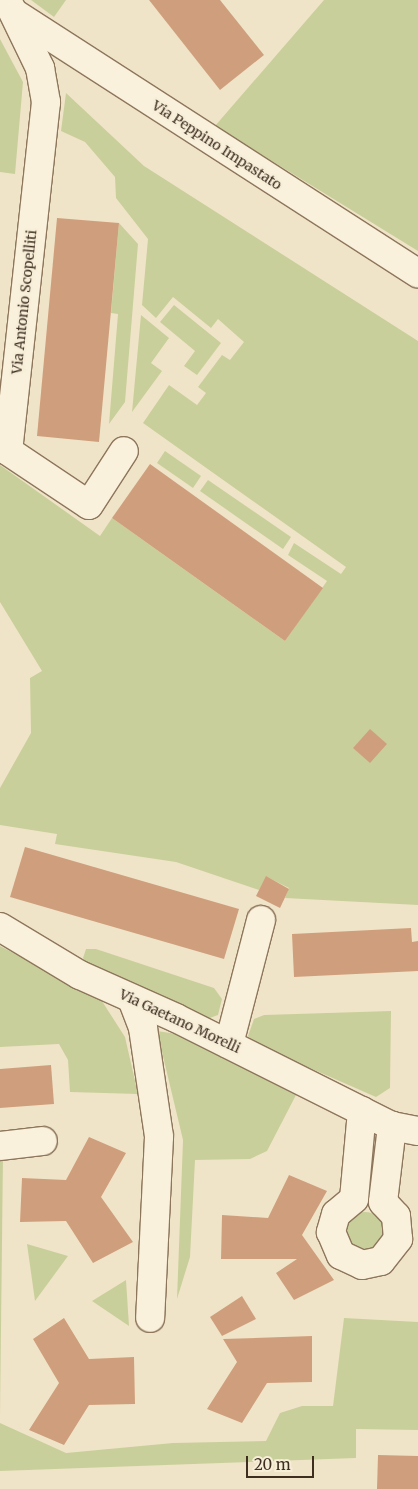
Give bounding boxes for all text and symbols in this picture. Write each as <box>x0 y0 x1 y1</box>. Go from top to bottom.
street label: Via Peppino Impastato <box>149 97 285 193</box>
street label: Via Antonio Scopelliti <box>8 229 40 375</box>
street label: Via Gaetano Morelli <box>117 986 243 1056</box>
scale bar <box>248 1446 316 1478</box>
text: 20 m <box>254 1455 291 1474</box>

